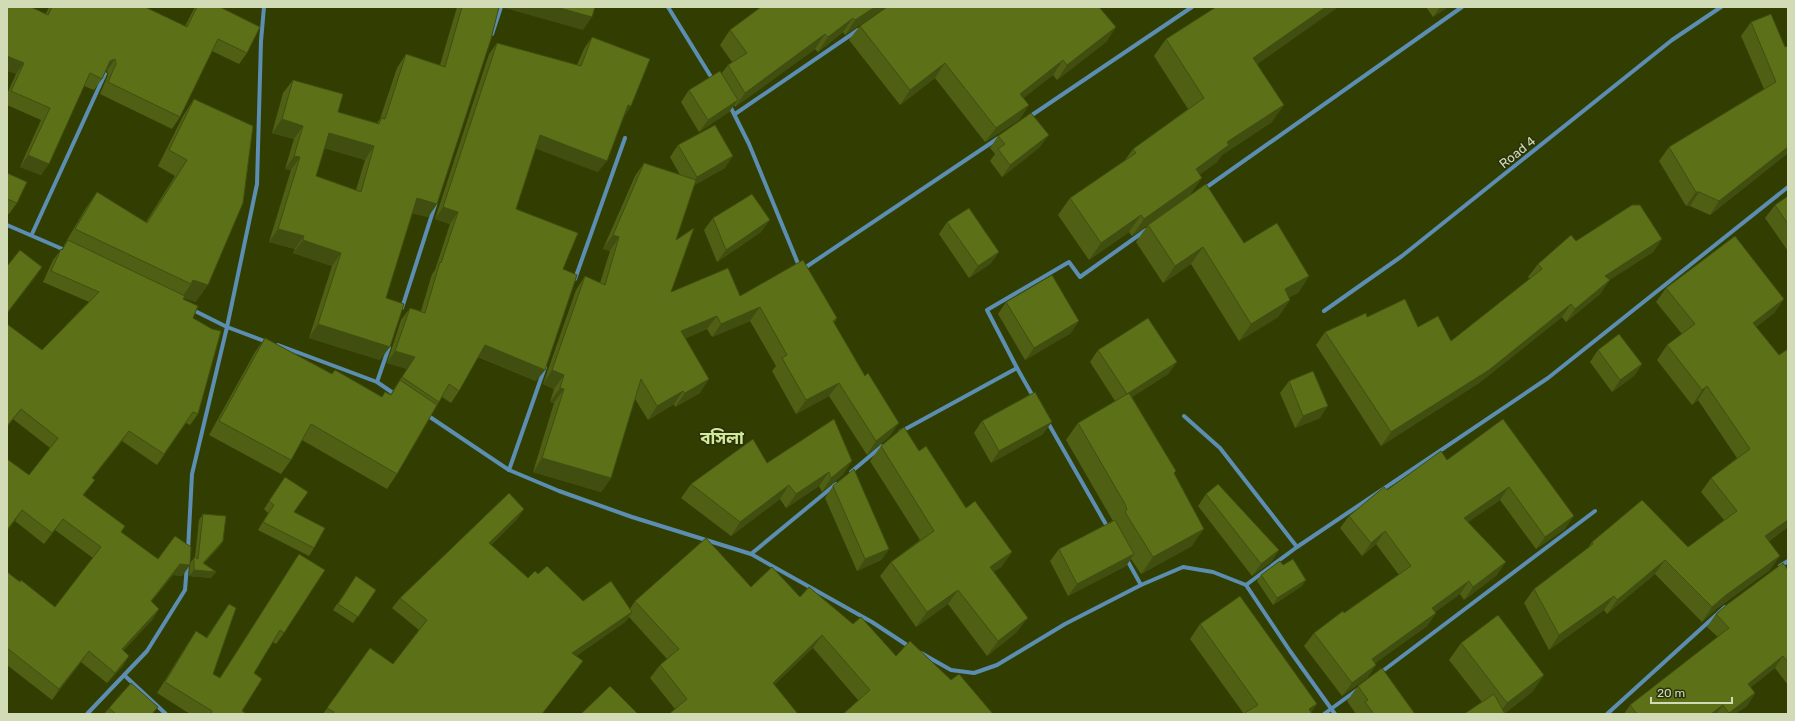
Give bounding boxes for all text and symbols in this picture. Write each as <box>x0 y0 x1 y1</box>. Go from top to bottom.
street label: Road 4 <box>1496 133 1538 171</box>
district label: বসিলা <box>699 428 744 448</box>
scale bar <box>1651 679 1732 705</box>
text: 20 m <box>1657 686 1685 700</box>

